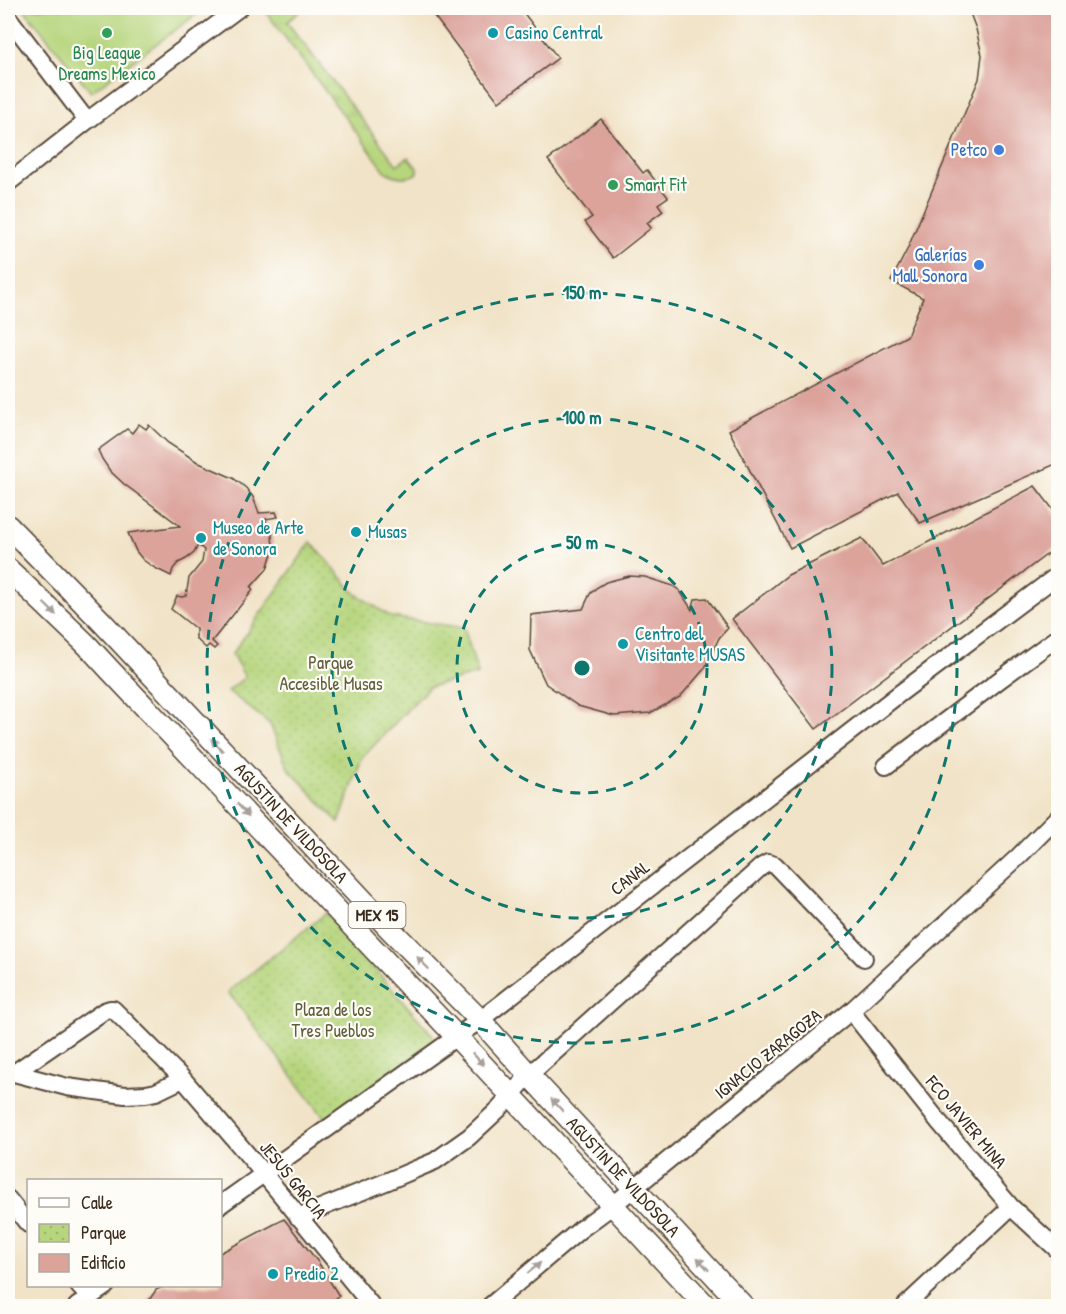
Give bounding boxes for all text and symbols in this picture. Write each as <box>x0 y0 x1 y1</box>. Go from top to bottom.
place label: Casino Central <box>505 20 603 45</box>
marker: Big League Dreams Mexico <box>100 26 114 40</box>
marker: Casino Central <box>486 26 500 40</box>
place label: Big League Dreams Mexico <box>58 40 156 86</box>
place label: Petco <box>951 137 987 162</box>
marker: Petco <box>992 143 1006 157</box>
place label: Smart Fit <box>625 172 688 197</box>
marker: Smart Fit <box>606 178 620 192</box>
place label: Galerías Mall Sonora <box>892 242 967 288</box>
marker: Galerías Mall Sonora <box>972 258 986 272</box>
text: 150 m <box>563 280 601 305</box>
text: 100 m <box>562 405 602 430</box>
place label: Museo de Arte de Sonora <box>213 515 304 561</box>
place label: Musas <box>368 519 407 544</box>
marker: Musas <box>349 525 363 539</box>
text: 50 m <box>566 530 598 555</box>
marker: Museo de Arte de Sonora <box>194 531 208 545</box>
one-way arrow <box>42 602 56 616</box>
place label: Centro del Visitante MUSAS <box>635 621 745 667</box>
marker: Centro del Visitante MUSAS <box>616 637 630 651</box>
park label: Parque Accesible Musas <box>279 650 383 696</box>
centre of rings <box>572 658 592 678</box>
one-way arrow <box>211 738 224 753</box>
street label: AGUSTIN DE VILDOSOLA <box>229 757 354 888</box>
one-way arrow <box>236 803 250 818</box>
street label: CANAL <box>605 854 655 901</box>
road number: MEX 15 <box>348 902 406 928</box>
one-way arrow <box>417 956 431 970</box>
park label: Plaza de los Tres Pueblos <box>292 997 375 1043</box>
street label: IGNACIO ZARAGOZA <box>709 1003 827 1105</box>
one-way arrow <box>471 1052 485 1067</box>
street label: FCO JAVIER MINA <box>919 1069 1013 1174</box>
one-way arrow <box>550 1098 564 1112</box>
street label: AGUSTIN DE VILDOSOLA <box>561 1111 686 1242</box>
street label: JESUS GARCIA <box>254 1135 333 1224</box>
legend <box>27 1179 222 1287</box>
text: Calle <box>81 1190 113 1215</box>
text: Parque <box>81 1220 126 1245</box>
text: Edificio <box>81 1250 125 1275</box>
one-way arrow <box>697 1257 711 1271</box>
place label: Predio 2 <box>285 1261 339 1286</box>
one-way arrow <box>526 1262 542 1275</box>
marker: Predio 2 <box>266 1267 280 1281</box>

